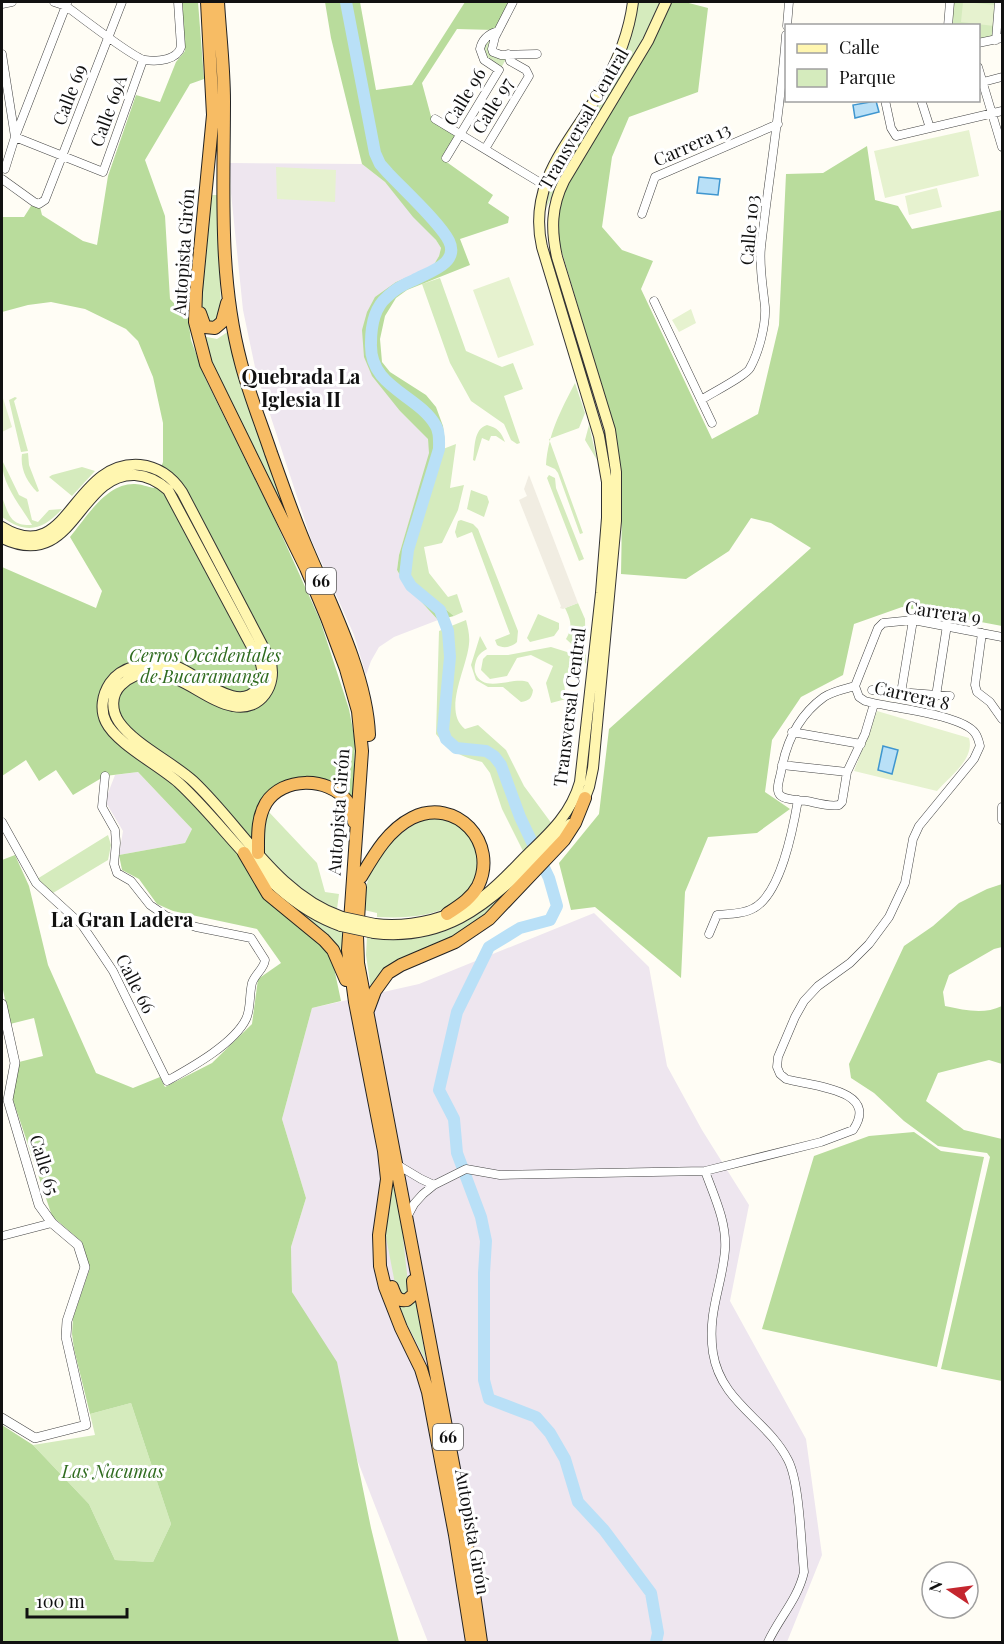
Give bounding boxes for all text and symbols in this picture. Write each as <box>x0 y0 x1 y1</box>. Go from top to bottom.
legend <box>785 24 980 102</box>
text: Calle <box>839 35 880 59</box>
street label: Transversal Central <box>533 43 634 194</box>
street label: Calle 69 <box>46 61 92 129</box>
street label: Calle 96 <box>437 63 491 130</box>
text: Parque <box>839 65 896 89</box>
street label: Calle 69A <box>84 71 132 150</box>
street label: Calle 97 <box>466 72 519 138</box>
street label: Carrera 13 <box>649 116 734 172</box>
street label: Autopista Girón <box>167 187 199 317</box>
street label: Calle 103 <box>734 194 764 266</box>
district label: Quebrada La Iglesia II <box>242 362 361 412</box>
road number: 66 <box>306 568 336 594</box>
street label: Carrera 9 <box>904 595 983 629</box>
street label: Transversal Central <box>547 626 591 788</box>
park label: Cerros Occidentales de Bucaramanga <box>129 643 281 688</box>
street label: Carrera 8 <box>872 675 952 715</box>
street label: Autopista Girón <box>322 747 354 877</box>
district label: La Gran Ladera <box>51 905 194 932</box>
street label: Calle 66 <box>111 950 161 1017</box>
street label: Calle 65 <box>24 1132 65 1198</box>
road number: 66 <box>433 1424 463 1450</box>
park label: Las Nacumas <box>61 1459 164 1483</box>
street label: Autopista Girón <box>450 1466 496 1597</box>
north arrow <box>920 1560 980 1620</box>
text: N <box>923 1578 947 1595</box>
scale bar <box>27 1581 128 1619</box>
text: 100 m <box>36 1589 85 1613</box>

